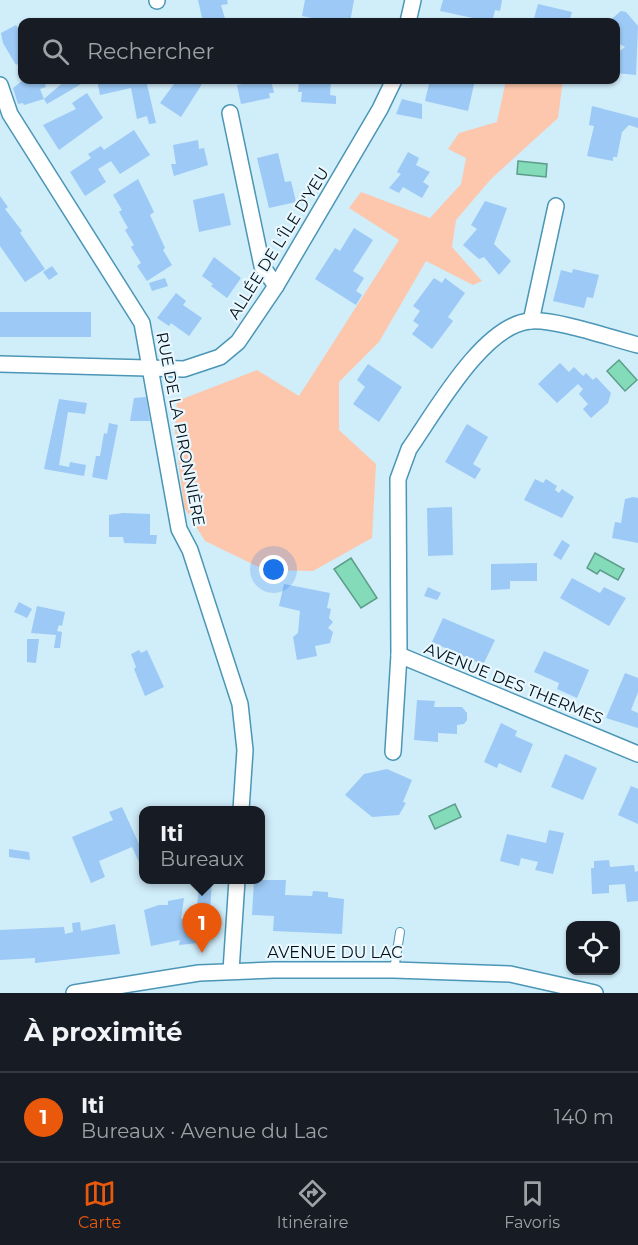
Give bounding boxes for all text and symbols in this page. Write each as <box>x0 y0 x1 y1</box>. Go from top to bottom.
search box <box>18 18 620 84</box>
icon: search <box>39 35 72 68</box>
text: Rechercher <box>87 38 214 65</box>
street label: ALLÉE DE L'ÎLE D'YEU <box>224 164 333 323</box>
street label: RUE DE LA PIRONNIÈRE <box>152 330 209 528</box>
your location <box>259 555 288 584</box>
street label: AVENUE DES THERMES <box>422 639 606 728</box>
popup <box>139 806 265 884</box>
text: Iti <box>160 820 183 847</box>
text: Bureaux <box>160 847 244 871</box>
pin: 1 <box>182 904 222 953</box>
map controls <box>566 921 620 975</box>
button: locate <box>566 921 620 975</box>
street label: AVENUE DU LAC <box>267 943 403 962</box>
text: À proximité <box>24 1016 183 1048</box>
text: Iti <box>81 1092 104 1119</box>
text: 1 <box>40 1105 47 1129</box>
text: 140 m <box>554 1105 614 1129</box>
text: Bureaux · Avenue du Lac <box>81 1119 328 1143</box>
tab: Carte <box>78 1177 121 1232</box>
tab: Itinéraire <box>277 1177 348 1232</box>
tab: Favoris <box>504 1177 560 1232</box>

